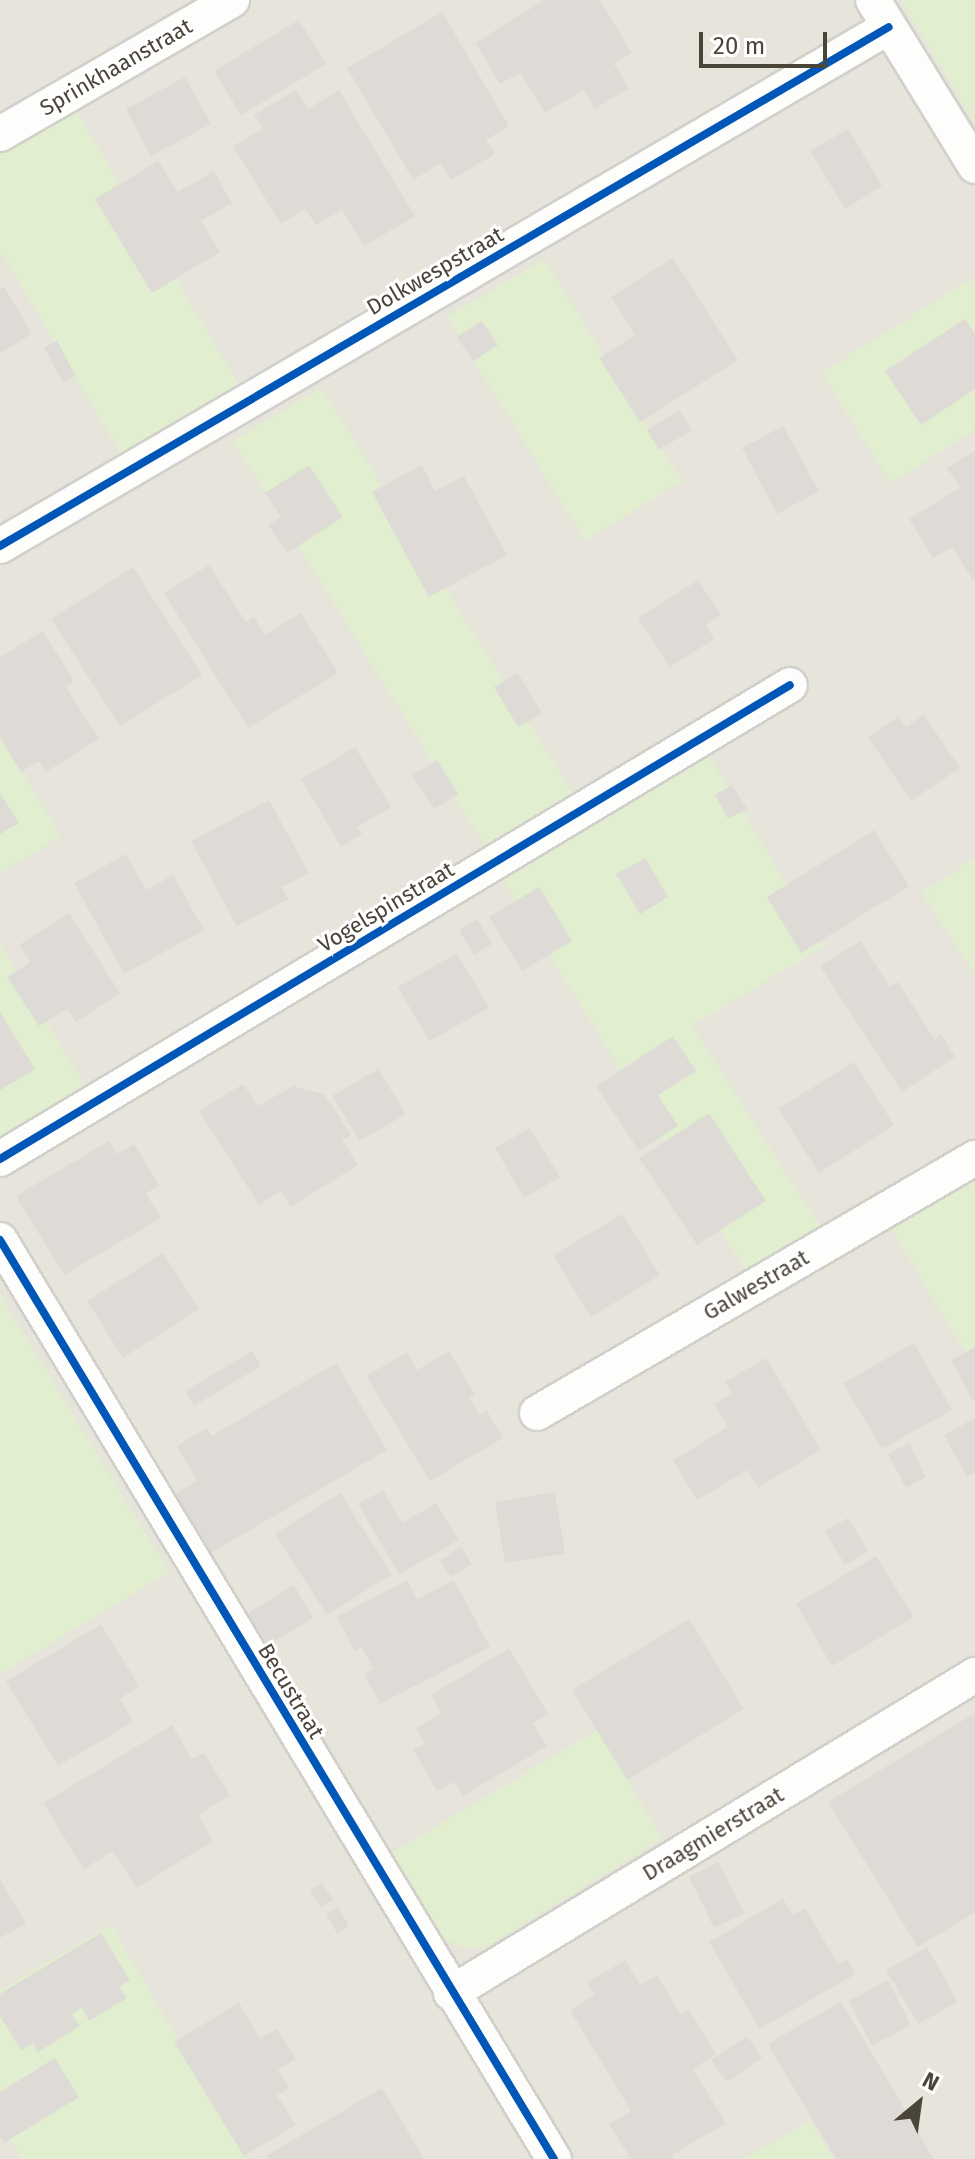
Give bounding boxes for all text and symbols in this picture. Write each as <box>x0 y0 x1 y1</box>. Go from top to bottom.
street label: Sprinkhaanstraat <box>35 13 197 121</box>
scale bar <box>703 16 831 66</box>
text: 20 m <box>713 32 765 60</box>
street label: Dolkwespstraat <box>362 221 508 321</box>
street label: Vogelspinstraat <box>313 856 459 958</box>
street label: Galwestraat <box>699 1244 813 1326</box>
street label: Becustraat <box>252 1639 330 1743</box>
street label: Draagmierstraat <box>638 1782 788 1886</box>
north arrow <box>879 2063 959 2143</box>
text: N <box>918 2066 944 2097</box>

